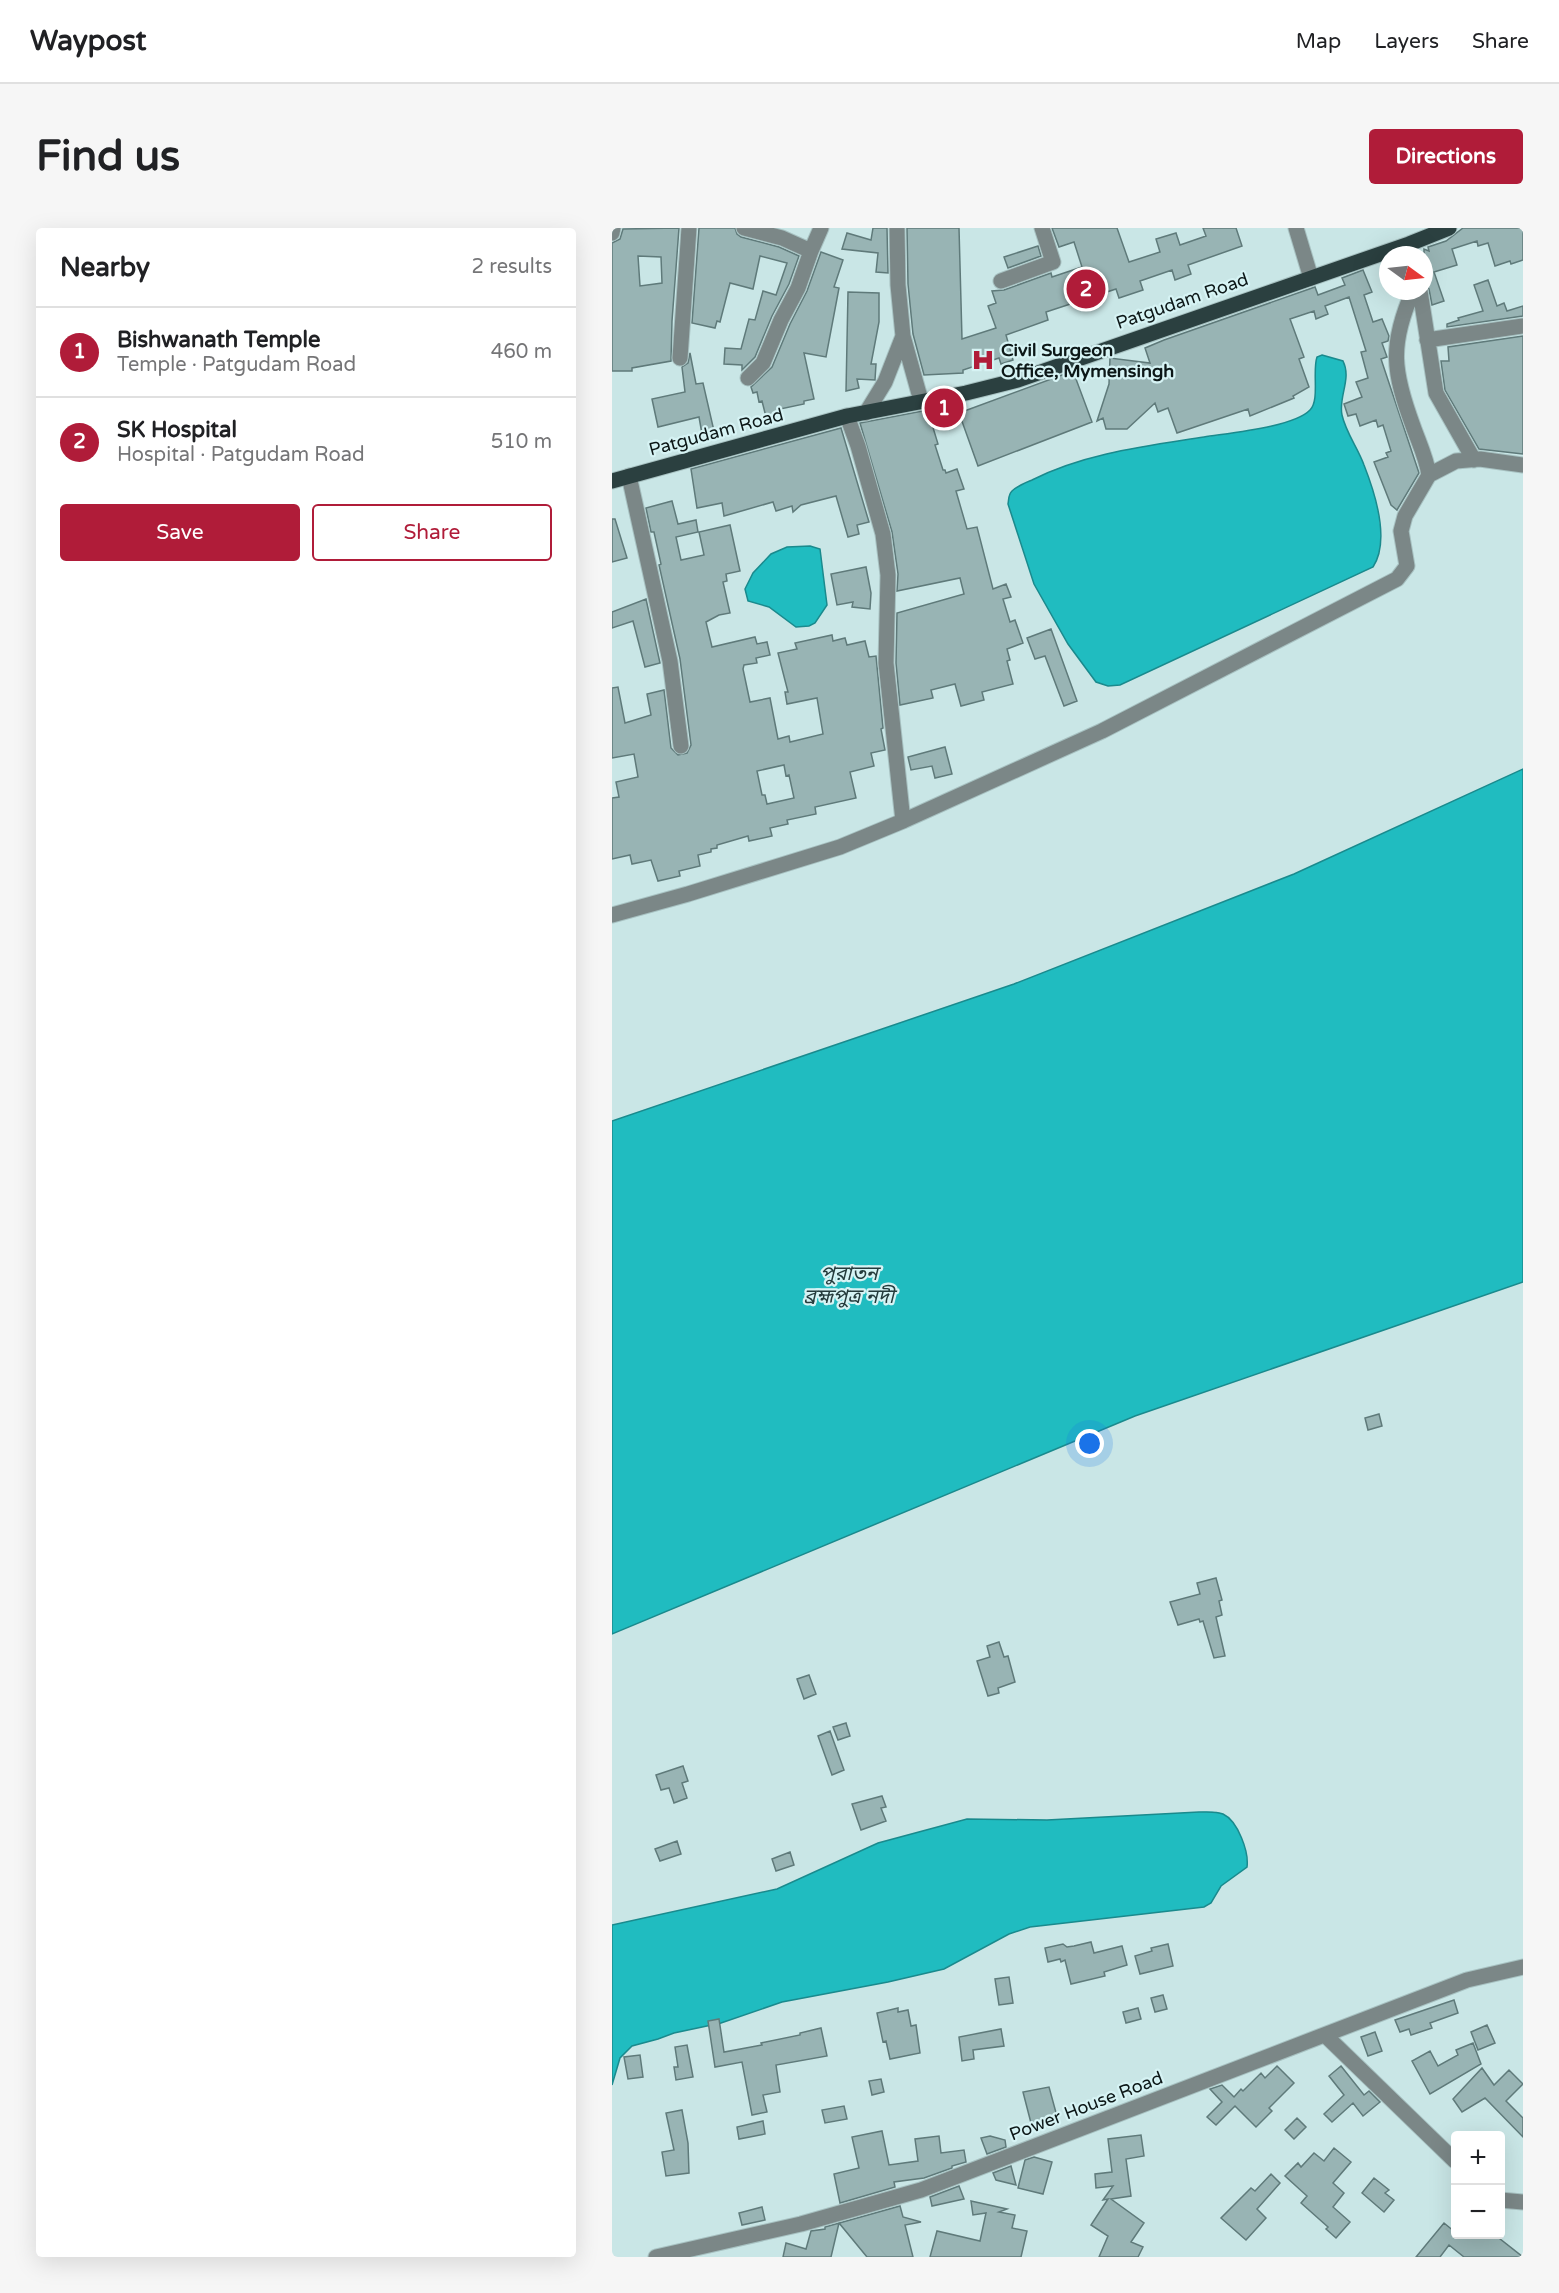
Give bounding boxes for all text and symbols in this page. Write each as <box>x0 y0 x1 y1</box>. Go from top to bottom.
text: Waypost <box>30 24 146 58</box>
text: Map <box>1296 29 1341 54</box>
text: Layers <box>1374 29 1439 54</box>
text: Share <box>1472 29 1529 54</box>
button: Directions <box>1369 129 1523 184</box>
text: Find us <box>36 131 180 182</box>
north arrow <box>1379 246 1433 300</box>
text: Nearby <box>60 252 150 283</box>
text: 2 results <box>472 255 552 279</box>
pin: 2 <box>1066 266 1106 312</box>
street label: Patgudam Road <box>1113 268 1251 334</box>
text: Bishwanath Temple <box>117 327 320 353</box>
place label: Civil Surgeon Office, Mymensingh <box>1001 339 1174 382</box>
text: 1 <box>73 340 86 364</box>
text: 460 m <box>491 340 552 364</box>
hospital icon: Civil Surgeon Office, Mymensingh <box>970 347 996 373</box>
text: Temple · Patgudam Road <box>117 353 356 377</box>
pin: 1 <box>924 386 964 430</box>
street label: Patgudam Road <box>646 403 786 461</box>
text: SK Hospital <box>117 417 237 443</box>
text: 2 <box>73 430 86 454</box>
text: 510 m <box>491 430 552 454</box>
text: Hospital · Patgudam Road <box>117 443 365 467</box>
button: Save <box>60 504 300 561</box>
button: Share <box>312 504 552 561</box>
water label: পুরাতন ব্রহ্মপুত্র নদী <box>804 1262 898 1309</box>
your location <box>1075 1429 1104 1458</box>
street label: Power House Road <box>1006 2067 1166 2145</box>
map controls <box>1451 2131 1505 2239</box>
button: + <box>1451 2131 1505 2185</box>
button: − <box>1451 2185 1505 2239</box>

